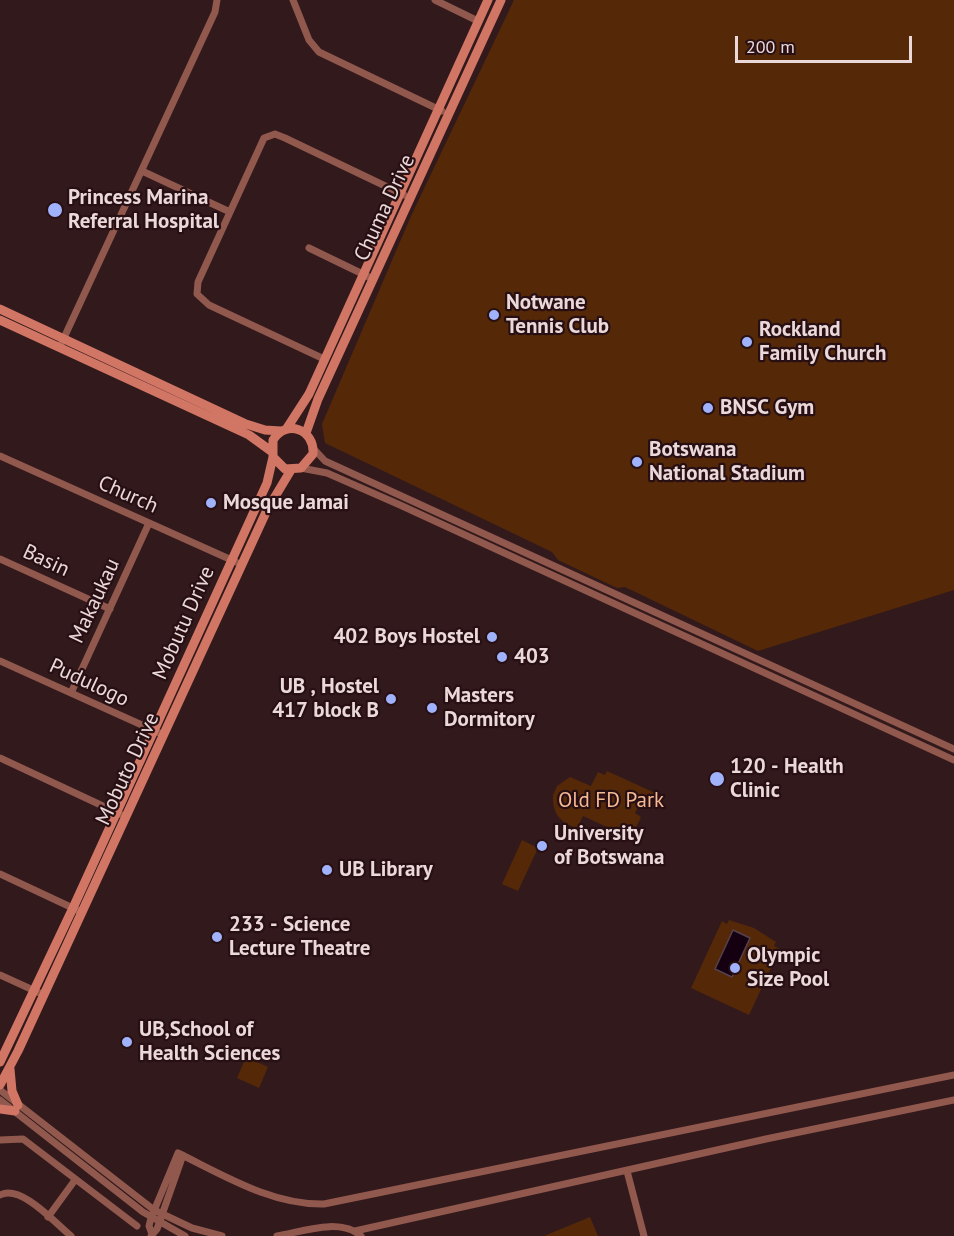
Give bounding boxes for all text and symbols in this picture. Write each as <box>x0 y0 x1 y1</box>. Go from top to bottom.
scale bar <box>738 24 915 62</box>
text: 200 m <box>746 35 795 58</box>
street label: Chuma Drive <box>349 151 421 265</box>
place label: Princess Marina Referral Hospital <box>68 185 219 235</box>
marker: Princess Marina Referral Hospital <box>46 201 64 219</box>
place label: Notwane Tennis Club <box>506 290 609 340</box>
marker: Notwane Tennis Club <box>487 308 501 322</box>
place label: Rockland Family Church <box>759 317 887 367</box>
marker: Rockland Family Church <box>740 335 754 349</box>
place label: BNSC Gym <box>720 395 814 421</box>
marker: BNSC Gym <box>701 401 715 415</box>
place label: Botswana National Stadium <box>649 437 805 487</box>
marker: Botswana National Stadium <box>630 455 644 469</box>
street label: Church <box>94 471 162 519</box>
place label: Mosque Jamai <box>223 490 349 516</box>
marker: Mosque Jamai <box>204 496 218 510</box>
street label: Basin <box>19 539 73 583</box>
street label: Makaukau <box>64 555 126 647</box>
street label: Mobutu Drive <box>148 562 220 684</box>
place label: 402 Boys Hostel <box>333 624 480 650</box>
marker: 402 Boys Hostel <box>485 630 499 644</box>
place label: 403 <box>514 644 550 670</box>
marker: 403 <box>495 650 509 664</box>
street label: Pudulogo <box>45 654 133 712</box>
place label: UB , Hostel 417 block B <box>272 674 379 724</box>
place label: Masters Dormitory <box>444 683 535 733</box>
marker: UB , Hostel 417 block B <box>384 692 398 706</box>
marker: Masters Dormitory <box>425 701 439 715</box>
street label: Mobuto Drive <box>91 709 165 829</box>
place label: 120 - Health Clinic <box>730 754 844 804</box>
marker: 120 - Health Clinic <box>708 770 726 788</box>
park label: Old FD Park <box>558 788 664 814</box>
place label: University of Botswana <box>554 821 664 871</box>
marker: University of Botswana <box>535 839 549 853</box>
place label: UB Library <box>339 857 433 883</box>
marker: UB Library <box>320 863 334 877</box>
place label: 233 - Science Lecture Theatre <box>229 912 371 962</box>
marker: 233 - Science Lecture Theatre <box>210 930 224 944</box>
place label: Olympic Size Pool <box>747 943 829 993</box>
marker: Olympic Size Pool <box>728 961 742 975</box>
place label: UB,School of Health Sciences <box>139 1017 280 1067</box>
marker: UB,School of Health Sciences <box>120 1035 134 1049</box>

